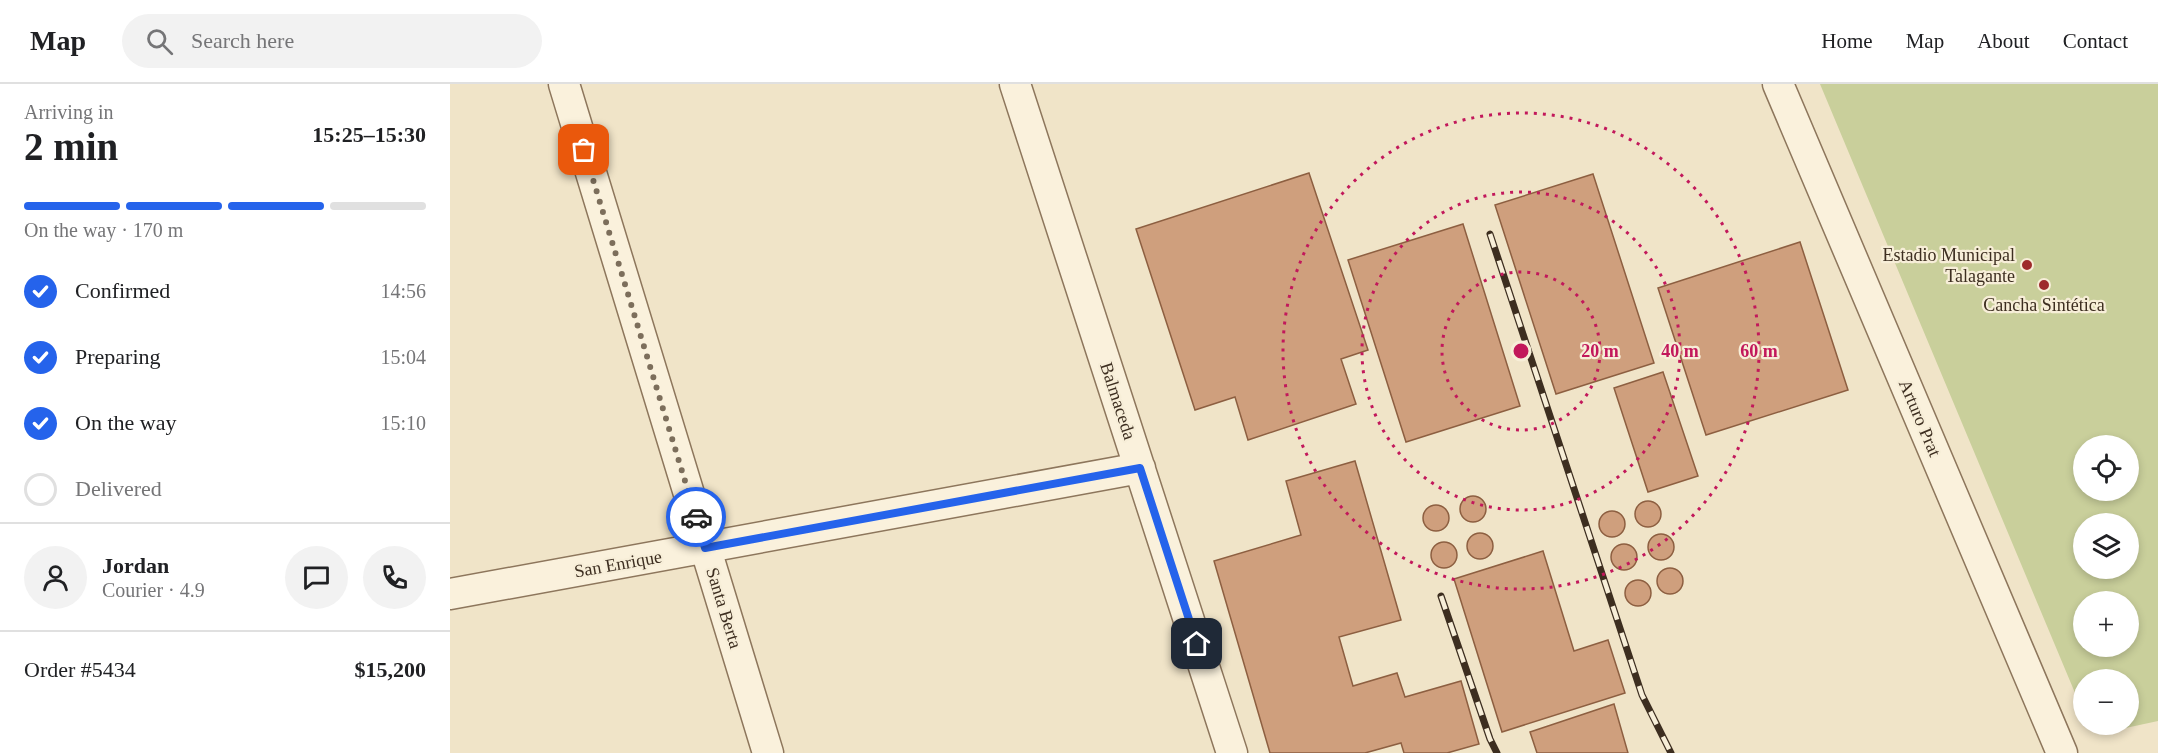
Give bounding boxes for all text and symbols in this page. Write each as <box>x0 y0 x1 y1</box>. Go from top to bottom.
search box <box>122 14 542 68</box>
text: Map <box>30 25 86 56</box>
icon: search <box>143 25 176 58</box>
text: Search here <box>191 28 294 53</box>
text: Home <box>1821 29 1873 53</box>
text: Map <box>1906 29 1944 53</box>
text: About <box>1977 29 2030 53</box>
text: Contact <box>2063 29 2128 53</box>
text: Arriving in <box>24 101 113 123</box>
text: 15:25–15:30 <box>312 122 426 147</box>
pin <box>558 124 609 175</box>
text: 2 min <box>24 125 118 168</box>
icon: bag <box>567 133 600 166</box>
text: On the way · 170 m <box>24 219 183 241</box>
place label: Estadio Municipal Talagante <box>1883 245 2015 286</box>
marker: Estadio Municipal Talagante <box>2020 258 2034 272</box>
icon: check <box>24 275 57 308</box>
text: Confirmed <box>75 278 170 303</box>
marker: Cancha Sintética <box>2037 278 2051 292</box>
text: 14:56 <box>380 280 426 302</box>
place label: Cancha Sintética <box>1983 295 2105 315</box>
icon: check <box>24 341 57 374</box>
centre of rings <box>1511 341 1531 361</box>
text: 20 m <box>1581 341 1619 361</box>
text: 40 m <box>1661 341 1699 361</box>
text: 60 m <box>1740 341 1778 361</box>
text: Preparing <box>75 344 161 369</box>
text: 15:04 <box>380 346 426 368</box>
street label: Balmaceda <box>1096 360 1140 442</box>
street label: Arturo Prat <box>1895 377 1945 459</box>
icon: check <box>24 407 57 440</box>
text: On the way <box>75 410 176 435</box>
text: 15:10 <box>380 412 426 434</box>
map controls <box>2073 435 2139 735</box>
button: locate <box>2073 435 2139 501</box>
text: Delivered <box>75 476 162 501</box>
courier <box>666 487 726 547</box>
icon: car <box>680 501 713 534</box>
button: layers <box>2073 513 2139 579</box>
button: person <box>24 546 87 609</box>
button: chat <box>285 546 348 609</box>
button: phone <box>363 546 426 609</box>
street label: San Enrique <box>573 546 663 582</box>
text: Jordan <box>102 553 169 578</box>
street label: Santa Berta <box>702 565 746 651</box>
text: Courier · 4.9 <box>102 579 205 601</box>
button: + <box>2073 591 2139 657</box>
pin <box>1171 618 1222 669</box>
icon: home <box>1180 627 1213 660</box>
text: Order #5434 <box>24 657 136 682</box>
text: $15,200 <box>355 657 426 682</box>
button: − <box>2073 669 2139 735</box>

